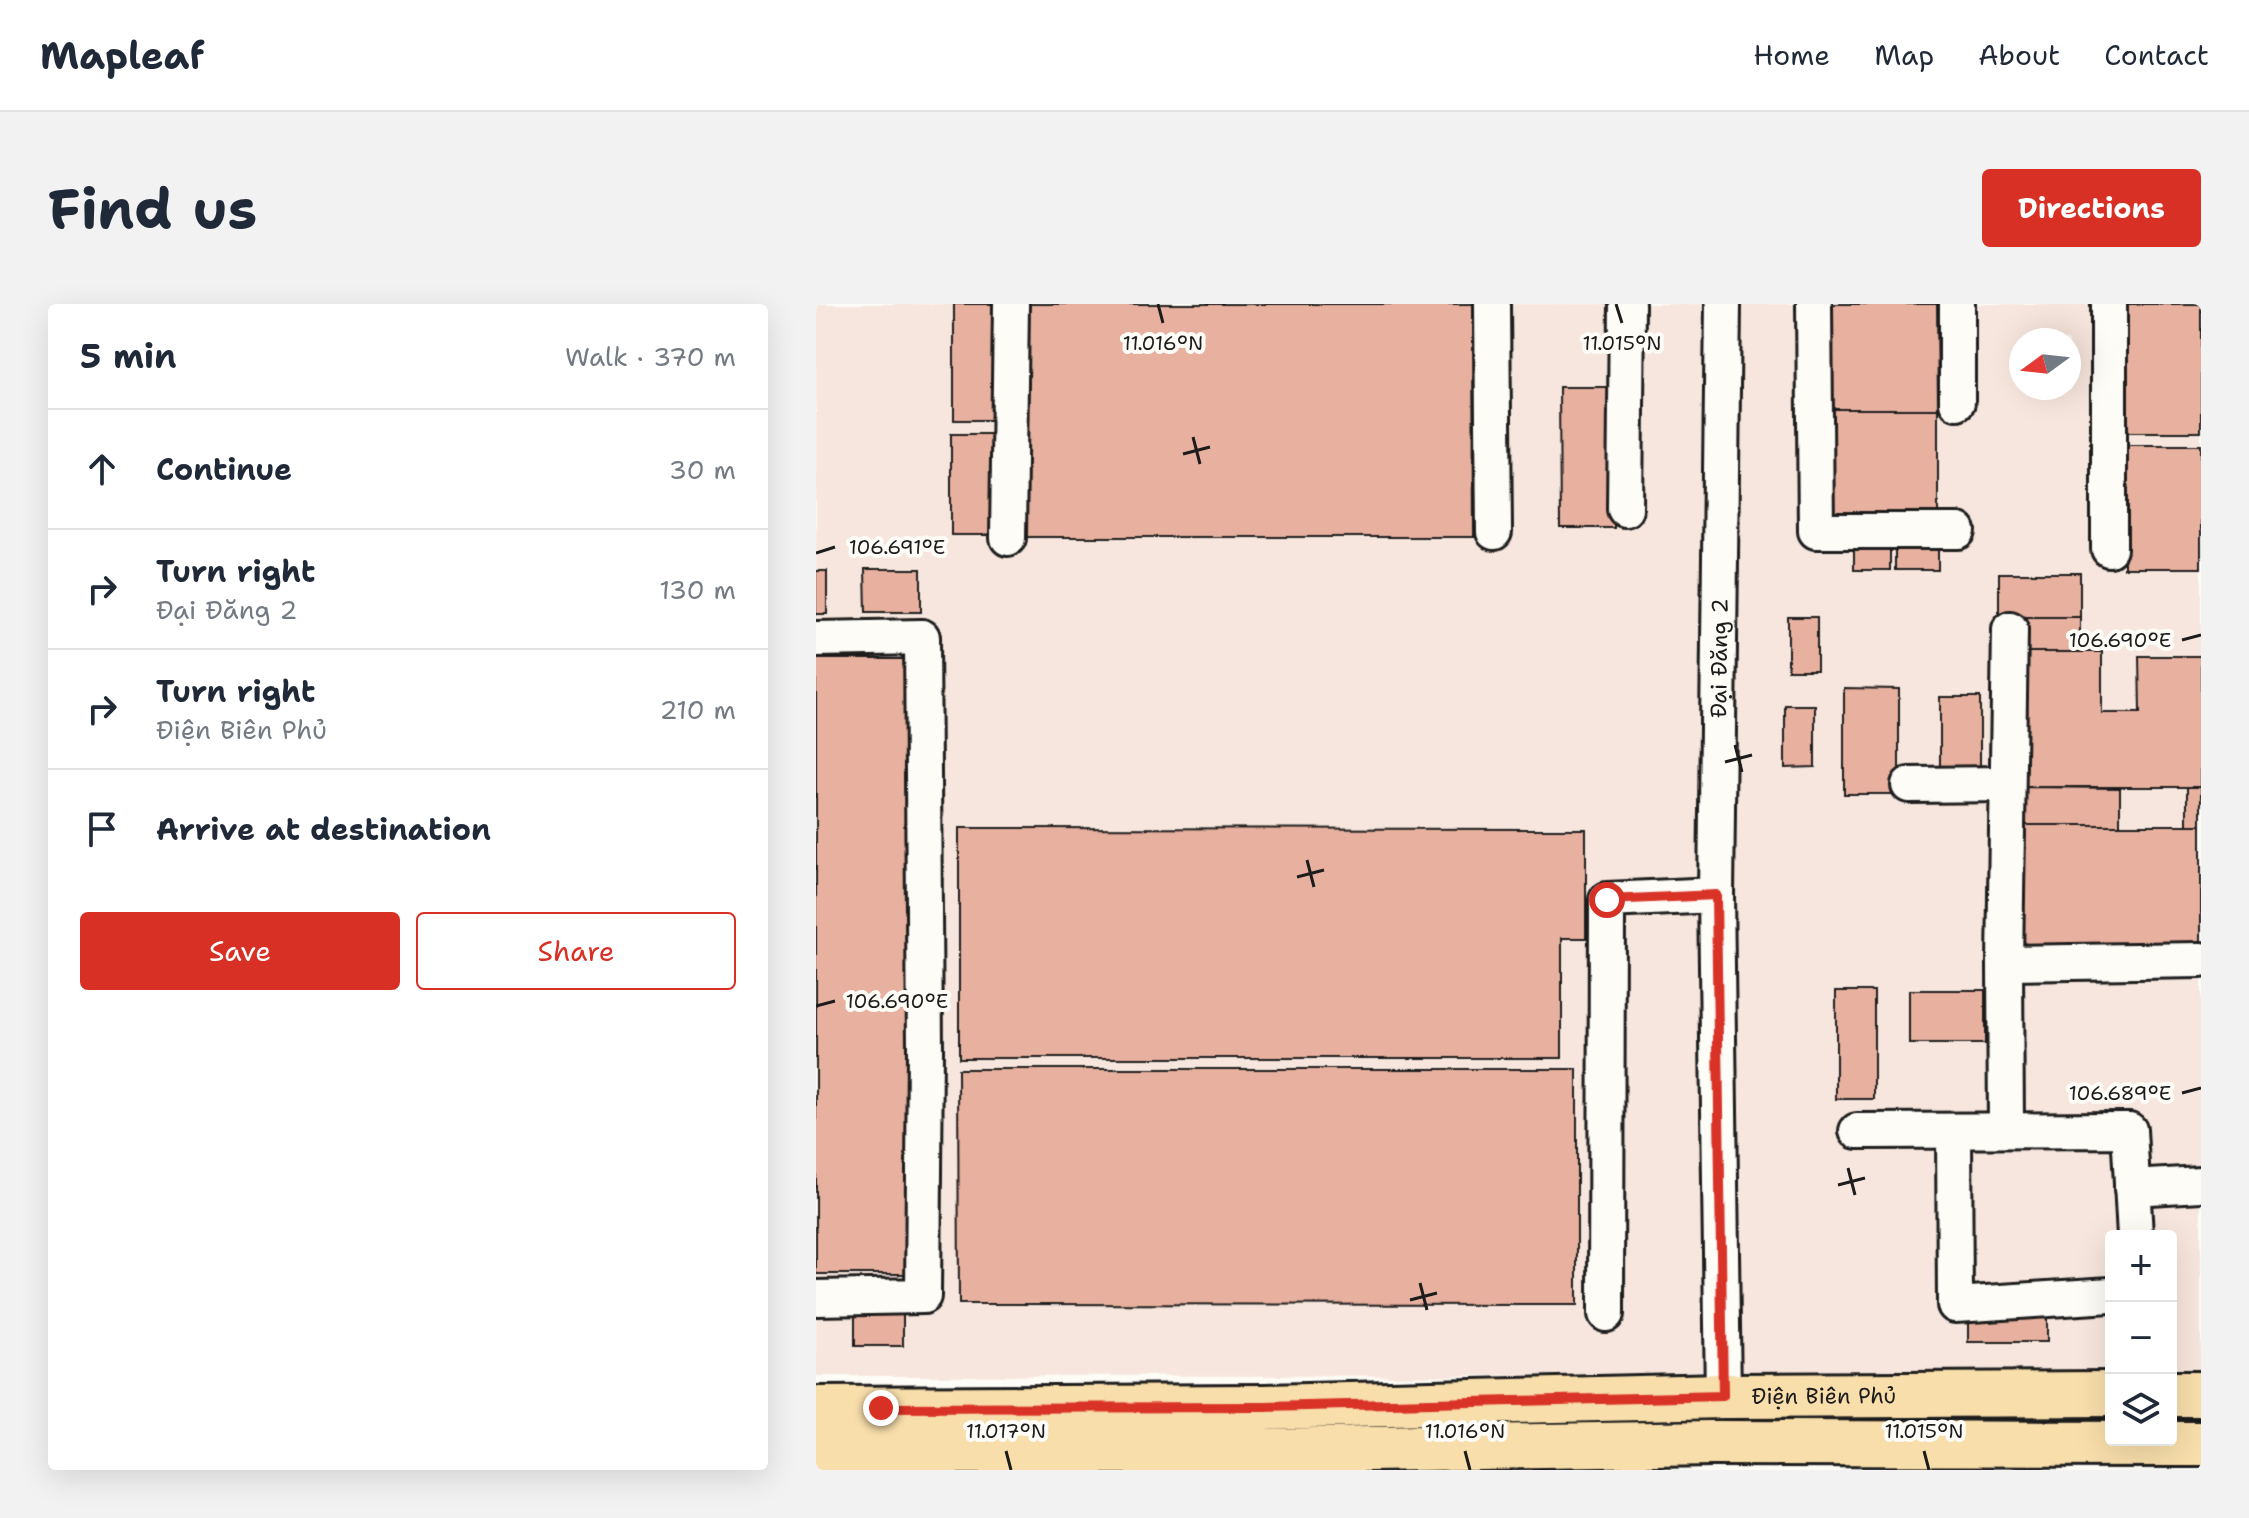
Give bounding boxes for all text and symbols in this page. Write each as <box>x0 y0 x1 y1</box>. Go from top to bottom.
text: Mapleaf <box>40 30 205 81</box>
text: Home <box>1753 36 1830 74</box>
text: Map <box>1874 36 1934 74</box>
text: About <box>1978 36 2060 74</box>
text: Contact <box>2104 36 2209 74</box>
button: Directions <box>1982 169 2201 247</box>
text: Find us <box>48 171 257 246</box>
north arrow <box>2009 328 2081 400</box>
text: 11.016°N <box>1123 330 1203 356</box>
text: 11.015°N <box>1582 330 1662 356</box>
text: 5 min <box>80 333 177 379</box>
text: Walk · 370 m <box>565 339 736 374</box>
icon: ahead <box>80 447 124 491</box>
text: Continue <box>156 449 292 490</box>
text: 30 m <box>669 452 736 487</box>
text: 106.691°E <box>849 534 945 560</box>
text: Turn right <box>156 551 315 592</box>
icon: right <box>80 567 124 611</box>
text: 130 m <box>659 572 736 607</box>
text: Đại Đăng 2 <box>156 592 297 627</box>
street label: Đại Đăng 2 <box>1704 598 1734 718</box>
text: 106.690°E <box>2069 627 2171 653</box>
text: Turn right <box>156 671 315 712</box>
icon: right <box>80 687 124 731</box>
text: 210 m <box>659 692 736 727</box>
text: Điện Biên Phủ <box>156 712 327 747</box>
icon: arrive <box>80 807 124 851</box>
text: Arrive at destination <box>156 809 491 850</box>
route start <box>1589 882 1625 918</box>
button: Save <box>80 912 400 990</box>
button: Share <box>416 912 736 990</box>
text: 106.690°E <box>846 988 948 1014</box>
text: 106.689°E <box>2069 1080 2171 1106</box>
map controls <box>2105 1230 2177 1446</box>
button: + <box>2105 1230 2177 1302</box>
button: − <box>2105 1302 2177 1374</box>
button: layers <box>2105 1374 2177 1446</box>
street label: Điện Biên Phủ <box>1751 1381 1896 1410</box>
route end <box>863 1390 899 1426</box>
text: 11.017°N <box>966 1418 1046 1444</box>
text: 11.016°N <box>1425 1418 1505 1444</box>
text: 11.015°N <box>1884 1418 1964 1444</box>

